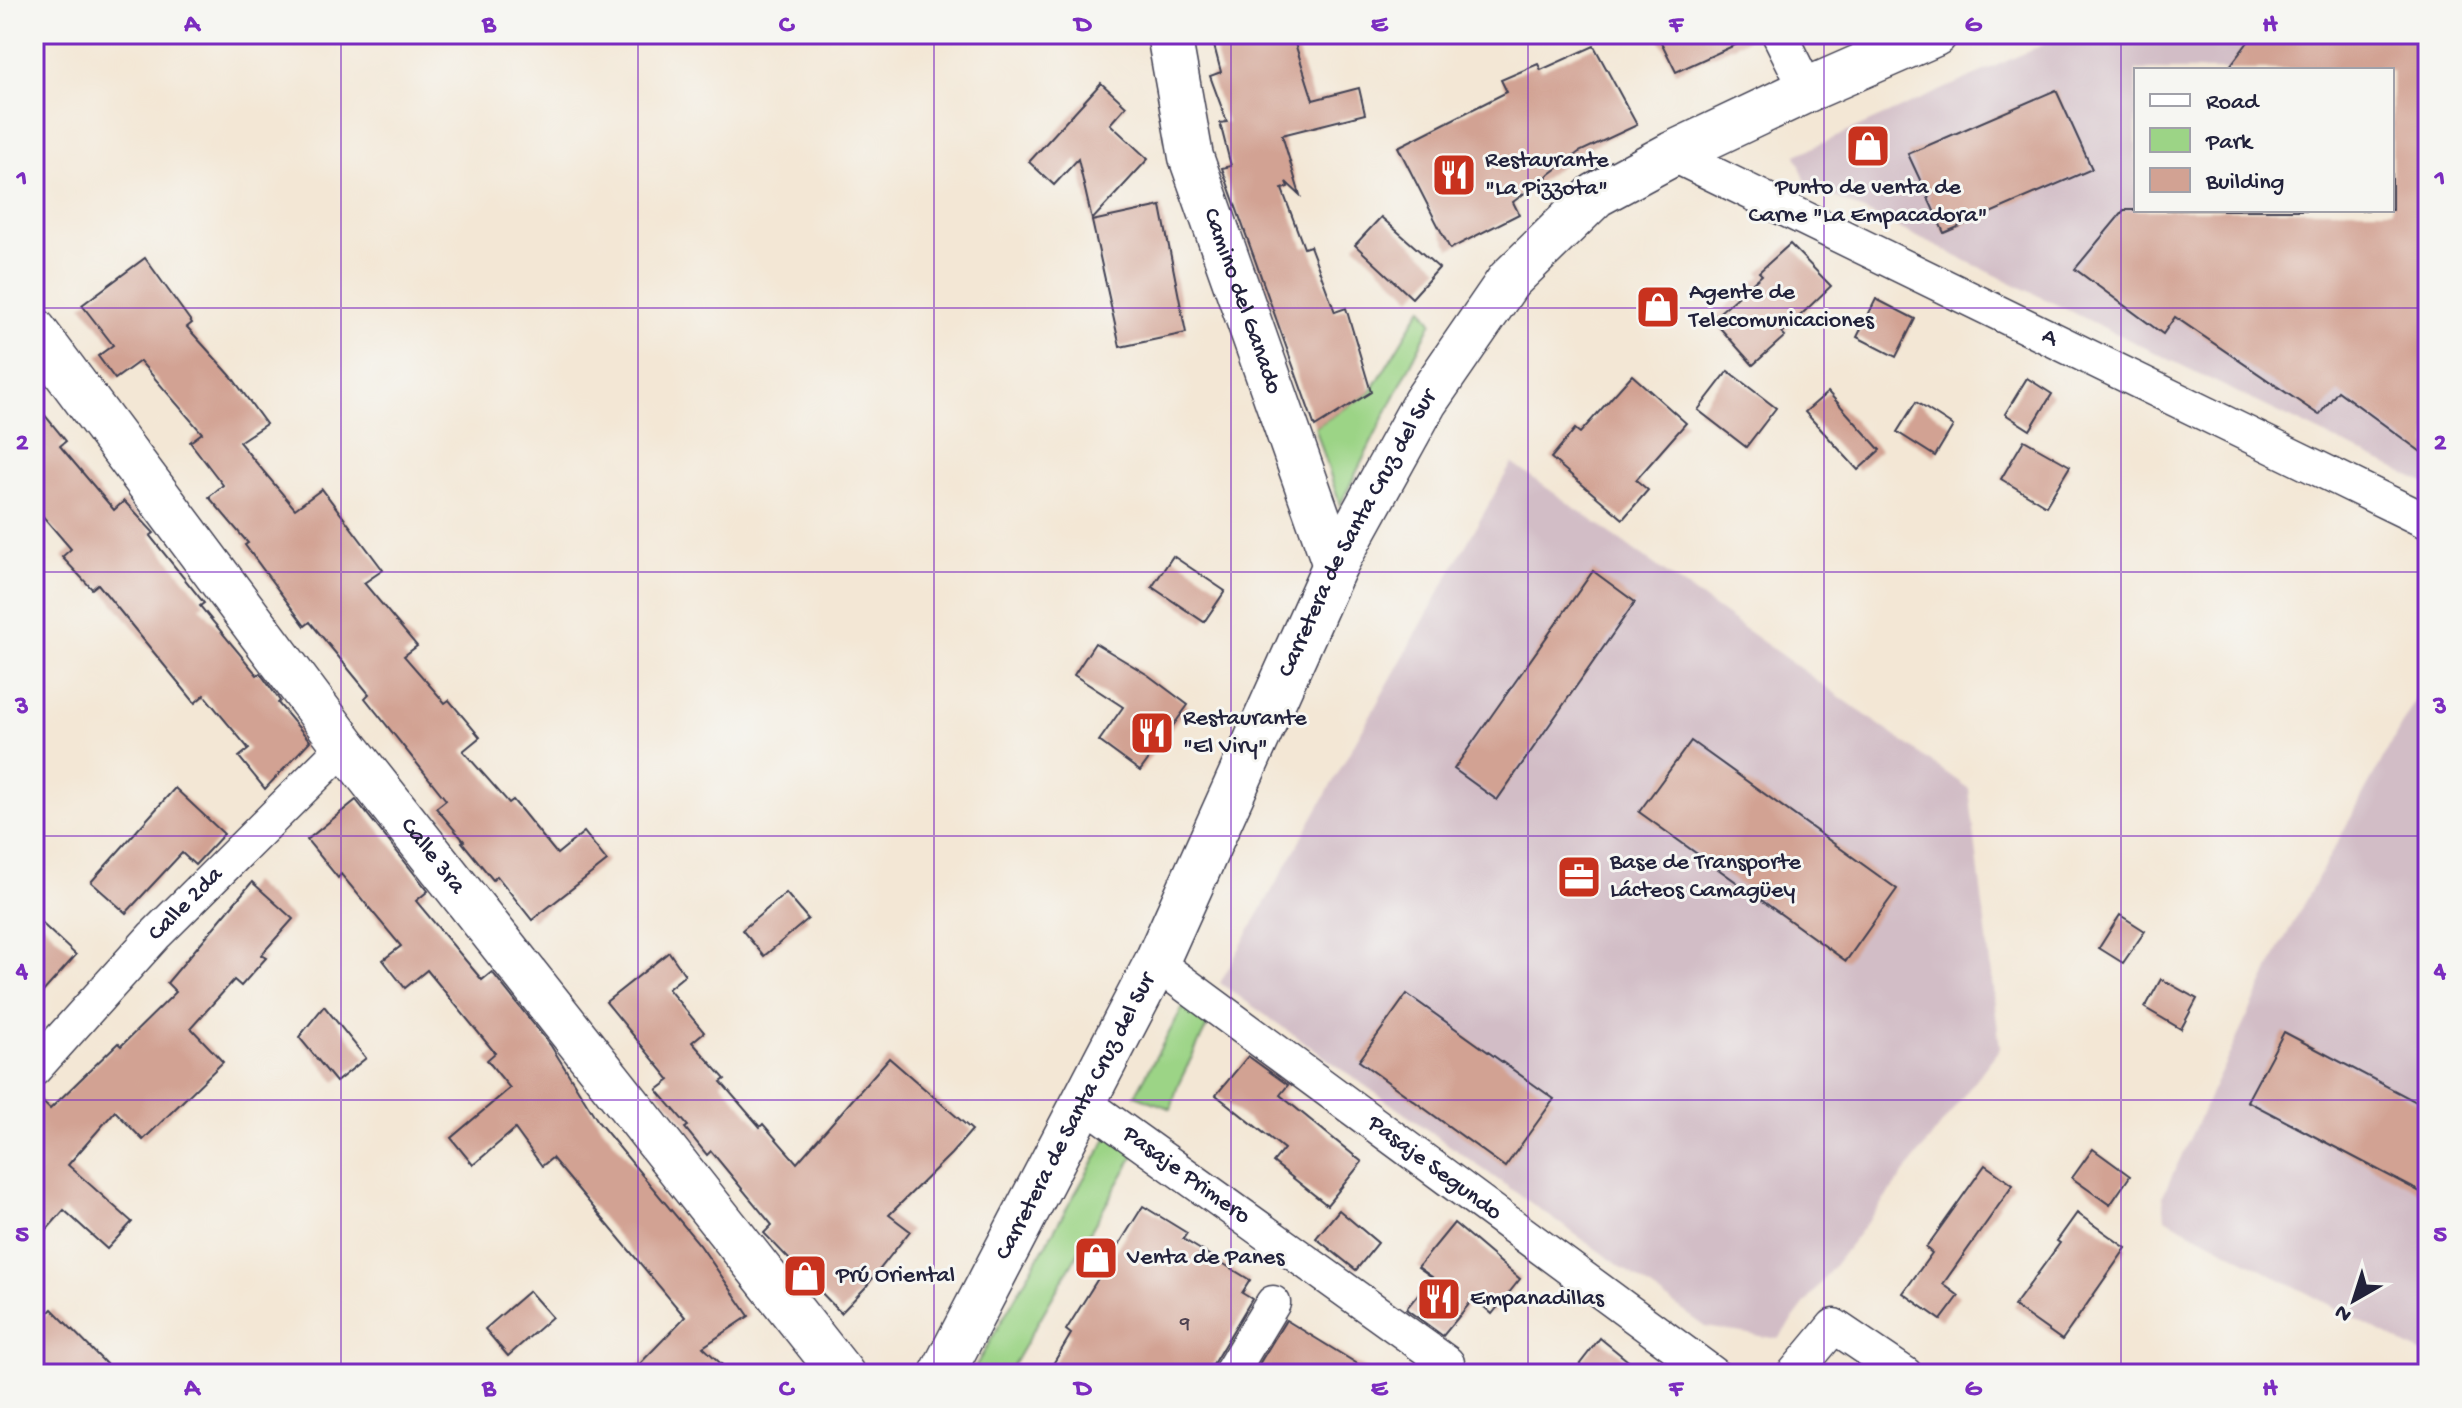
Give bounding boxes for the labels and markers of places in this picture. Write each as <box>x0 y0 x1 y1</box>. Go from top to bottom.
shop icon: Punto de venta de Carne "La Empacadora" <box>1844 122 1892 170</box>
place label: Restaurante "La Pizzota" <box>1485 147 1609 204</box>
restaurant icon: Restaurante "La Pizzota" <box>1430 151 1478 199</box>
place label: Punto de venta de Carne "La Empacadora" <box>1749 174 1987 231</box>
place label: Agente de Telecomunicaciones <box>1687 279 1875 336</box>
shop icon: Agente de Telecomunicaciones <box>1634 283 1682 331</box>
place label: Restaurante "El Viry" <box>1183 705 1307 762</box>
restaurant icon: Restaurante "El Viry" <box>1128 709 1176 757</box>
place label: Base de Transporte Lácteos Camagüey <box>1609 849 1801 906</box>
office icon: Base de Transporte Lácteos Camagüey <box>1555 853 1603 901</box>
shop icon: Venta de Panes <box>1072 1234 1120 1282</box>
place label: Venta de Panes <box>1126 1244 1285 1273</box>
shop icon: Prú Oriental <box>781 1252 829 1300</box>
place label: Prú Oriental <box>835 1262 955 1291</box>
restaurant icon: Empanadillas <box>1415 1275 1463 1323</box>
place label: Empanadillas <box>1470 1285 1605 1314</box>

